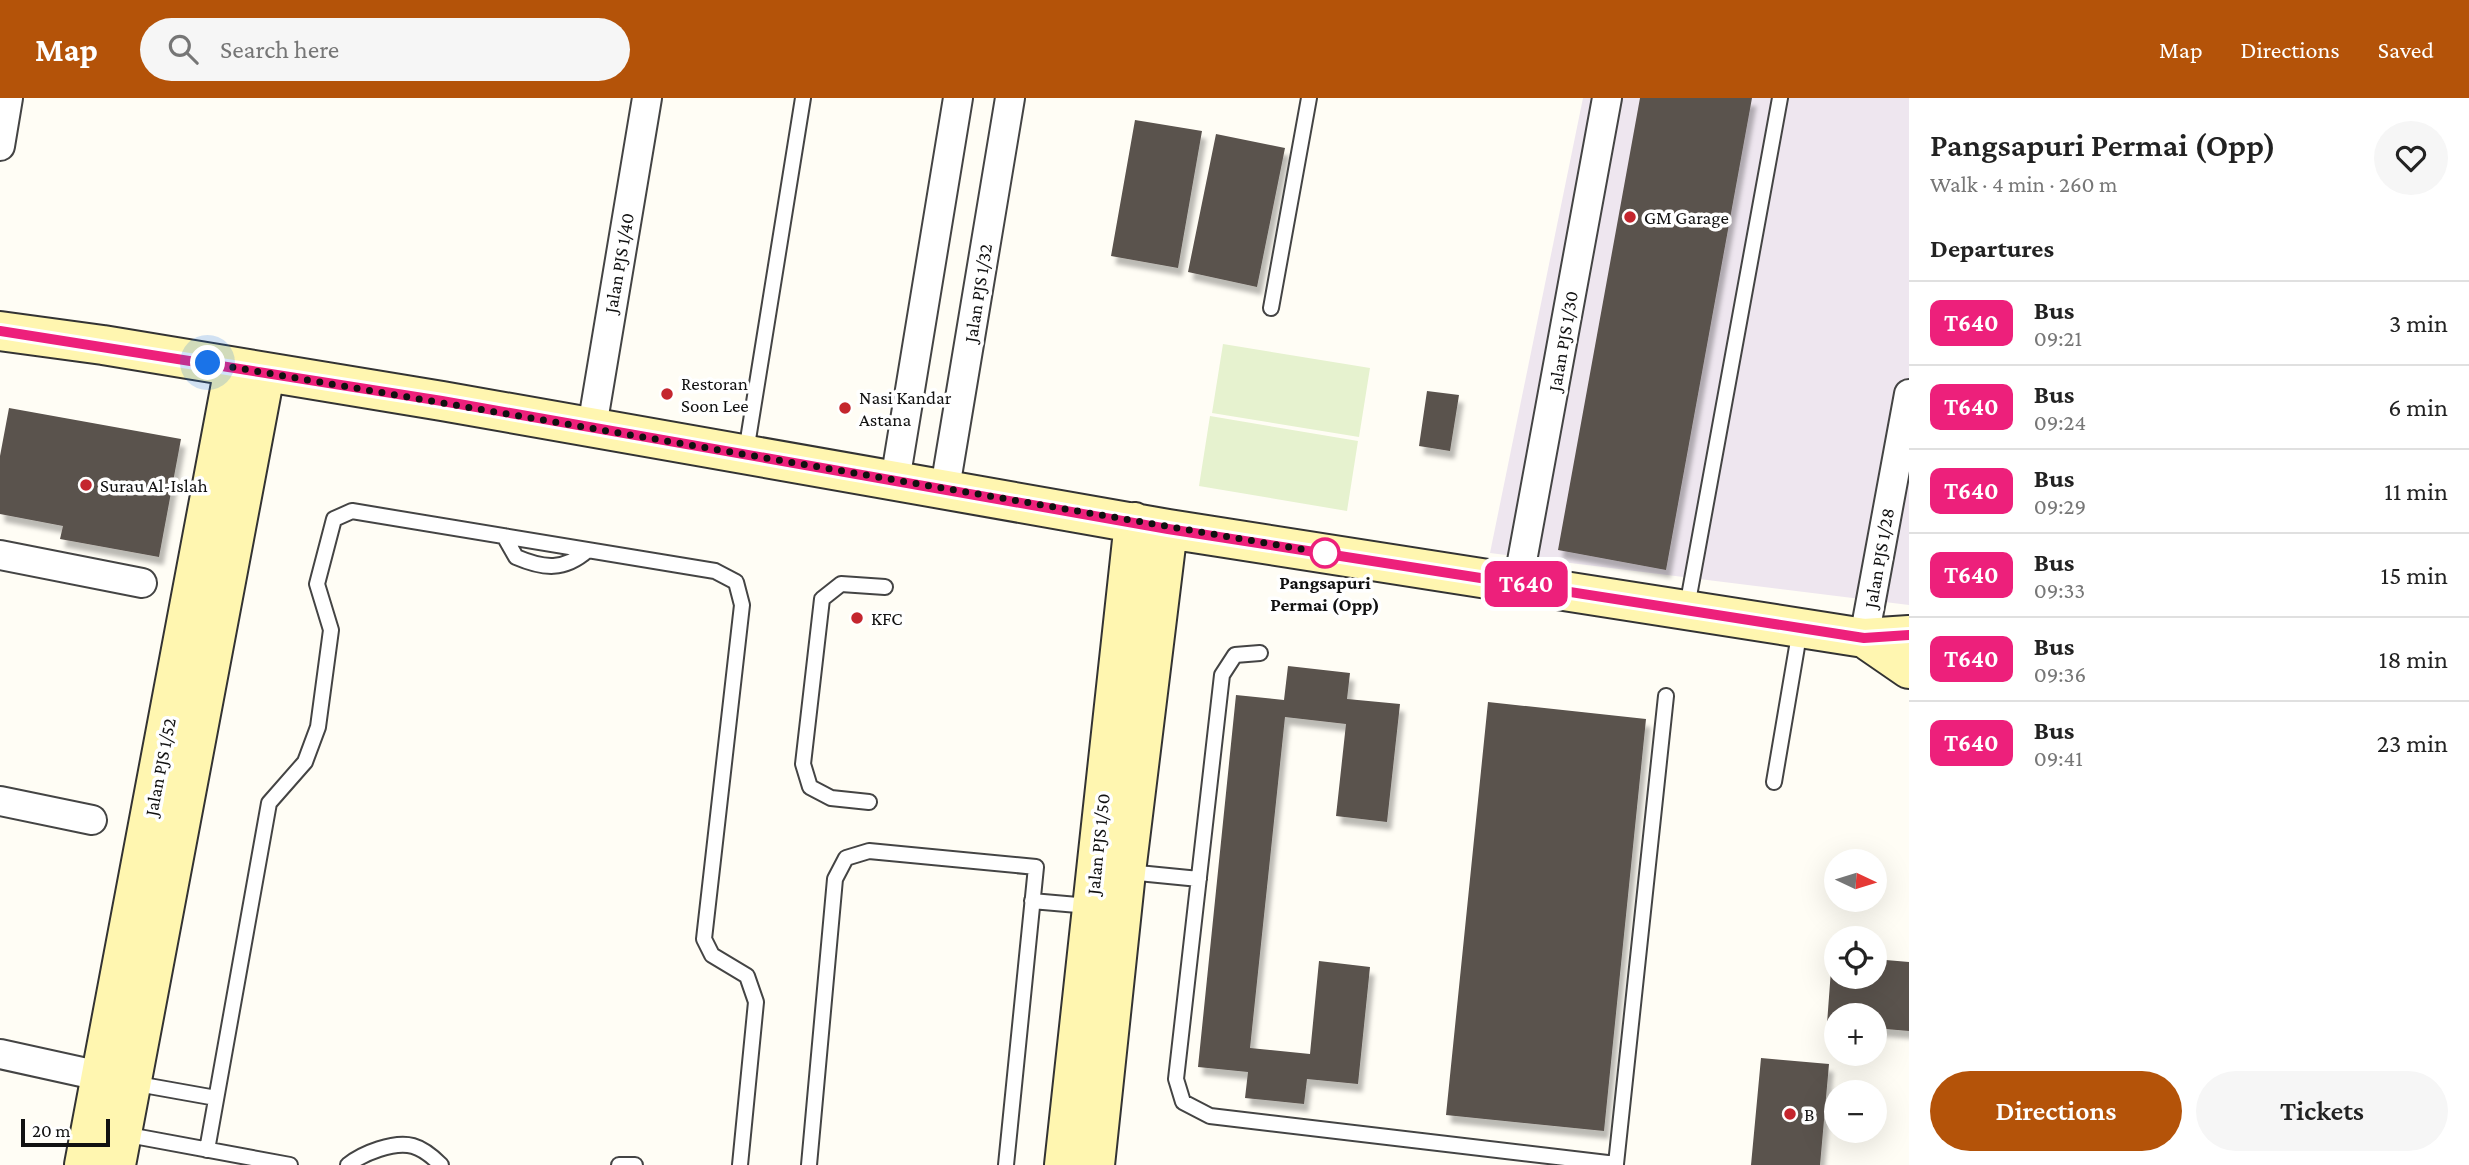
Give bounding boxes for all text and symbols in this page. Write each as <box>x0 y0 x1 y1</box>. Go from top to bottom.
search box <box>140 18 630 81</box>
icon: search <box>164 30 202 68</box>
text: Map <box>35 31 98 68</box>
text: Search here <box>220 35 339 64</box>
text: Map <box>2159 36 2203 63</box>
text: Directions <box>2241 36 2340 63</box>
text: Saved <box>2378 36 2434 63</box>
button: heart <box>2374 121 2448 195</box>
text: Pangsapuri Permai (Opp) <box>1930 126 2276 163</box>
text: Walk · 4 min · 260 m <box>1930 171 2117 197</box>
place label: GM Garage <box>1644 207 1729 228</box>
marker: GM Garage <box>1622 209 1638 225</box>
street label: Jalan PJS 1/40 <box>599 211 638 317</box>
text: Departures <box>1930 234 2054 263</box>
street label: Jalan PJS 1/32 <box>960 242 996 346</box>
street label: Jalan PJS 1/30 <box>1543 289 1582 395</box>
text: Bus <box>2034 296 2074 325</box>
text: T640 <box>1944 309 1999 336</box>
text: 3 min <box>2389 309 2448 338</box>
text: 09:21 <box>2034 325 2082 351</box>
your location <box>190 345 225 380</box>
place label: Restoran Soon Lee <box>681 373 749 416</box>
text: Bus <box>2034 380 2074 409</box>
marker: Restoran Soon Lee <box>659 386 675 402</box>
place label: Nasi Kandar Astana <box>859 387 952 430</box>
text: T640 <box>1944 393 1999 420</box>
text: 6 min <box>2388 393 2448 422</box>
marker: Nasi Kandar Astana <box>837 400 853 416</box>
text: 09:24 <box>2034 409 2086 435</box>
text: Bus <box>2034 464 2074 493</box>
place label: Surau Al-Islah <box>100 475 208 496</box>
marker: Surau Al-Islah <box>78 477 94 493</box>
text: T640 <box>1944 477 1999 504</box>
text: 11 min <box>2384 477 2448 506</box>
text: 09:29 <box>2034 493 2086 519</box>
street label: Jalan PJS 1/28 <box>1860 506 1898 612</box>
marker: Pangsapuri Permai (Opp) <box>1310 538 1340 568</box>
text: Bus <box>2034 548 2074 577</box>
line badge: T640 <box>1477 561 1575 607</box>
text: T640 <box>1944 561 1999 588</box>
text: 15 min <box>2381 561 2448 590</box>
text: T640 <box>1499 570 1553 597</box>
place label: Pangsapuri Permai (Opp) <box>1270 572 1380 616</box>
text: 09:33 <box>2034 577 2085 603</box>
place label: KFC <box>871 608 902 629</box>
marker: KFC <box>849 610 865 626</box>
text: Bus <box>2034 632 2074 661</box>
text: T640 <box>1944 645 1999 672</box>
text: 18 min <box>2379 645 2448 674</box>
text: 09:36 <box>2034 661 2086 687</box>
street label: Jalan PJS 1/52 <box>140 716 180 820</box>
text: Bus <box>2034 716 2074 745</box>
text: T640 <box>1944 729 1999 756</box>
text: 23 min <box>2377 729 2448 758</box>
text: 09:41 <box>2034 745 2083 771</box>
street label: Jalan PJS 1/50 <box>1082 792 1114 898</box>
north arrow <box>1824 849 1886 912</box>
map controls <box>1824 849 1887 1143</box>
button: locate <box>1824 926 1887 989</box>
button: + <box>1824 1003 1887 1066</box>
button: Directions <box>1930 1071 2182 1151</box>
button: Tickets <box>2196 1071 2448 1151</box>
button: − <box>1824 1080 1887 1143</box>
place label: B <box>1804 1104 1814 1125</box>
marker: B <box>1782 1106 1798 1122</box>
scale bar <box>21 1116 110 1148</box>
text: 20 m <box>32 1120 71 1141</box>

